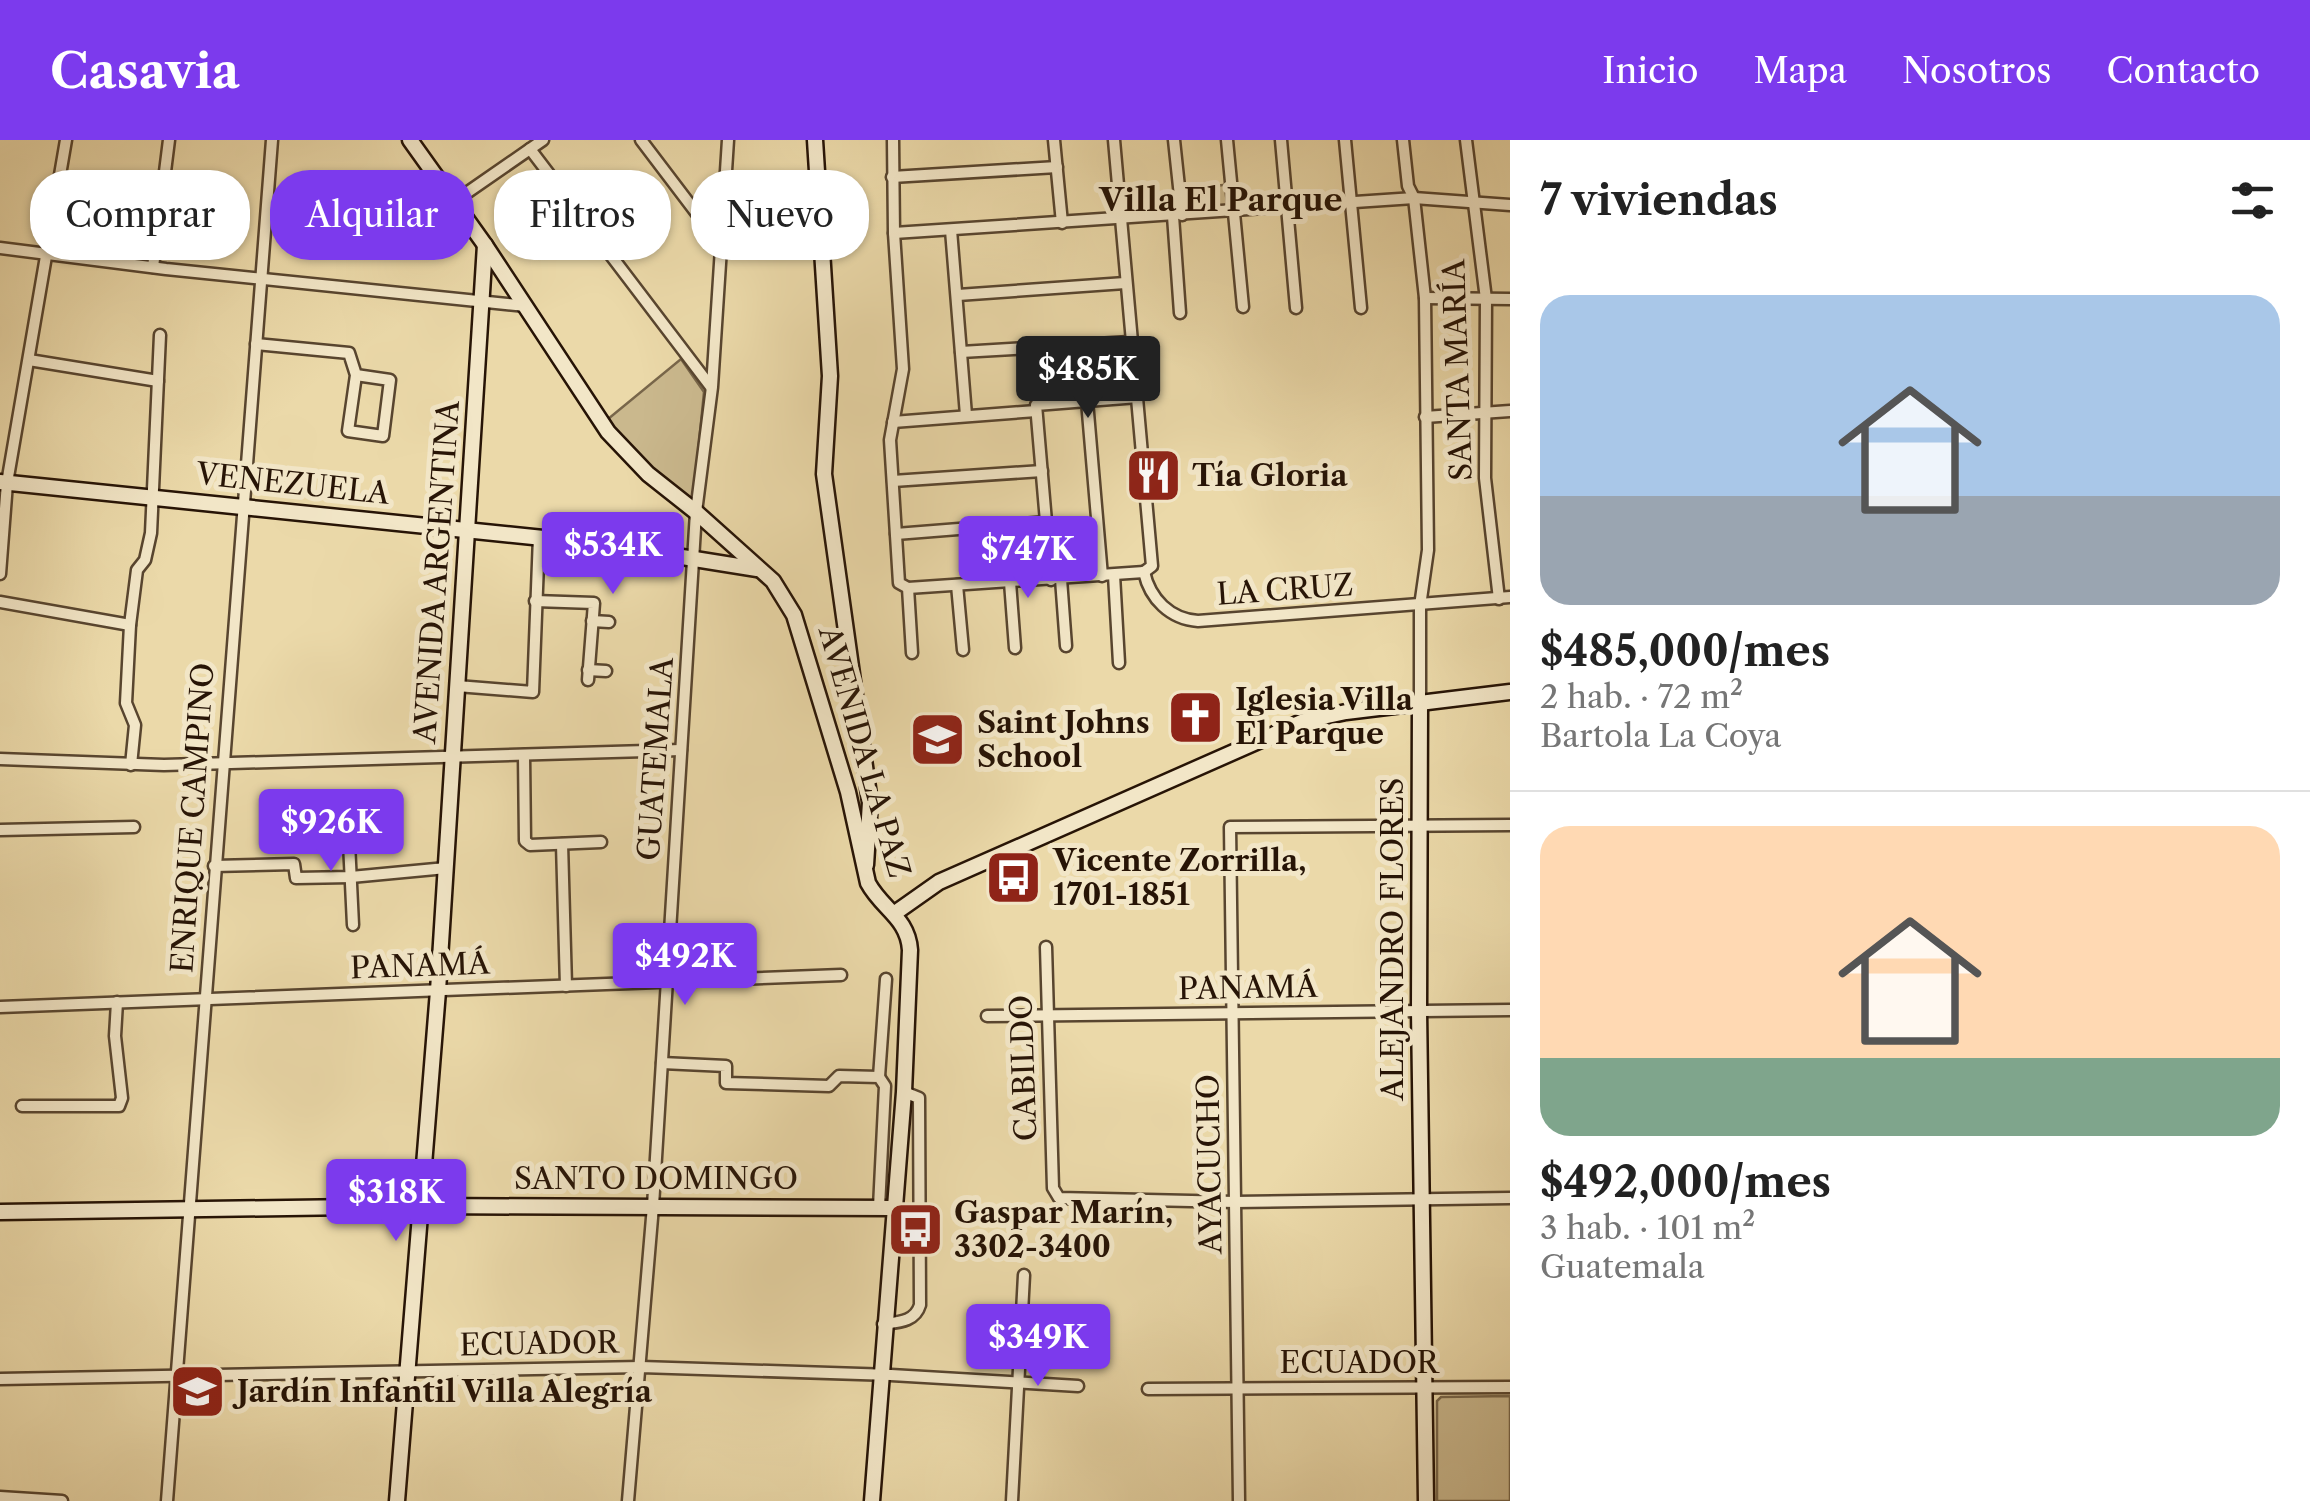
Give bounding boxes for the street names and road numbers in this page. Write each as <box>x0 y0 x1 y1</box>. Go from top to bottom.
street label: SANTA MARÍA <box>1435 258 1480 481</box>
street label: AVENIDA ARGENTINA <box>406 399 467 746</box>
street label: VENEZUELA <box>194 455 392 512</box>
street label: LA CRUZ <box>1215 566 1355 613</box>
street label: AVENIDA LA PAZ <box>811 621 918 882</box>
street label: GUATEMALA <box>630 655 681 862</box>
street label: ENRIQUE CAMPINO <box>163 662 222 974</box>
street label: ALEJANDRO FLORES <box>1374 777 1411 1102</box>
street label: PANAMÁ <box>349 945 491 986</box>
street label: PANAMÁ <box>1178 968 1319 1007</box>
street label: CABILDO <box>1002 994 1045 1142</box>
street label: AYACUCHO <box>1189 1074 1230 1255</box>
street label: SANTO DOMINGO <box>514 1160 798 1197</box>
street label: ECUADOR <box>459 1324 621 1363</box>
street label: ECUADOR <box>1279 1344 1441 1381</box>

